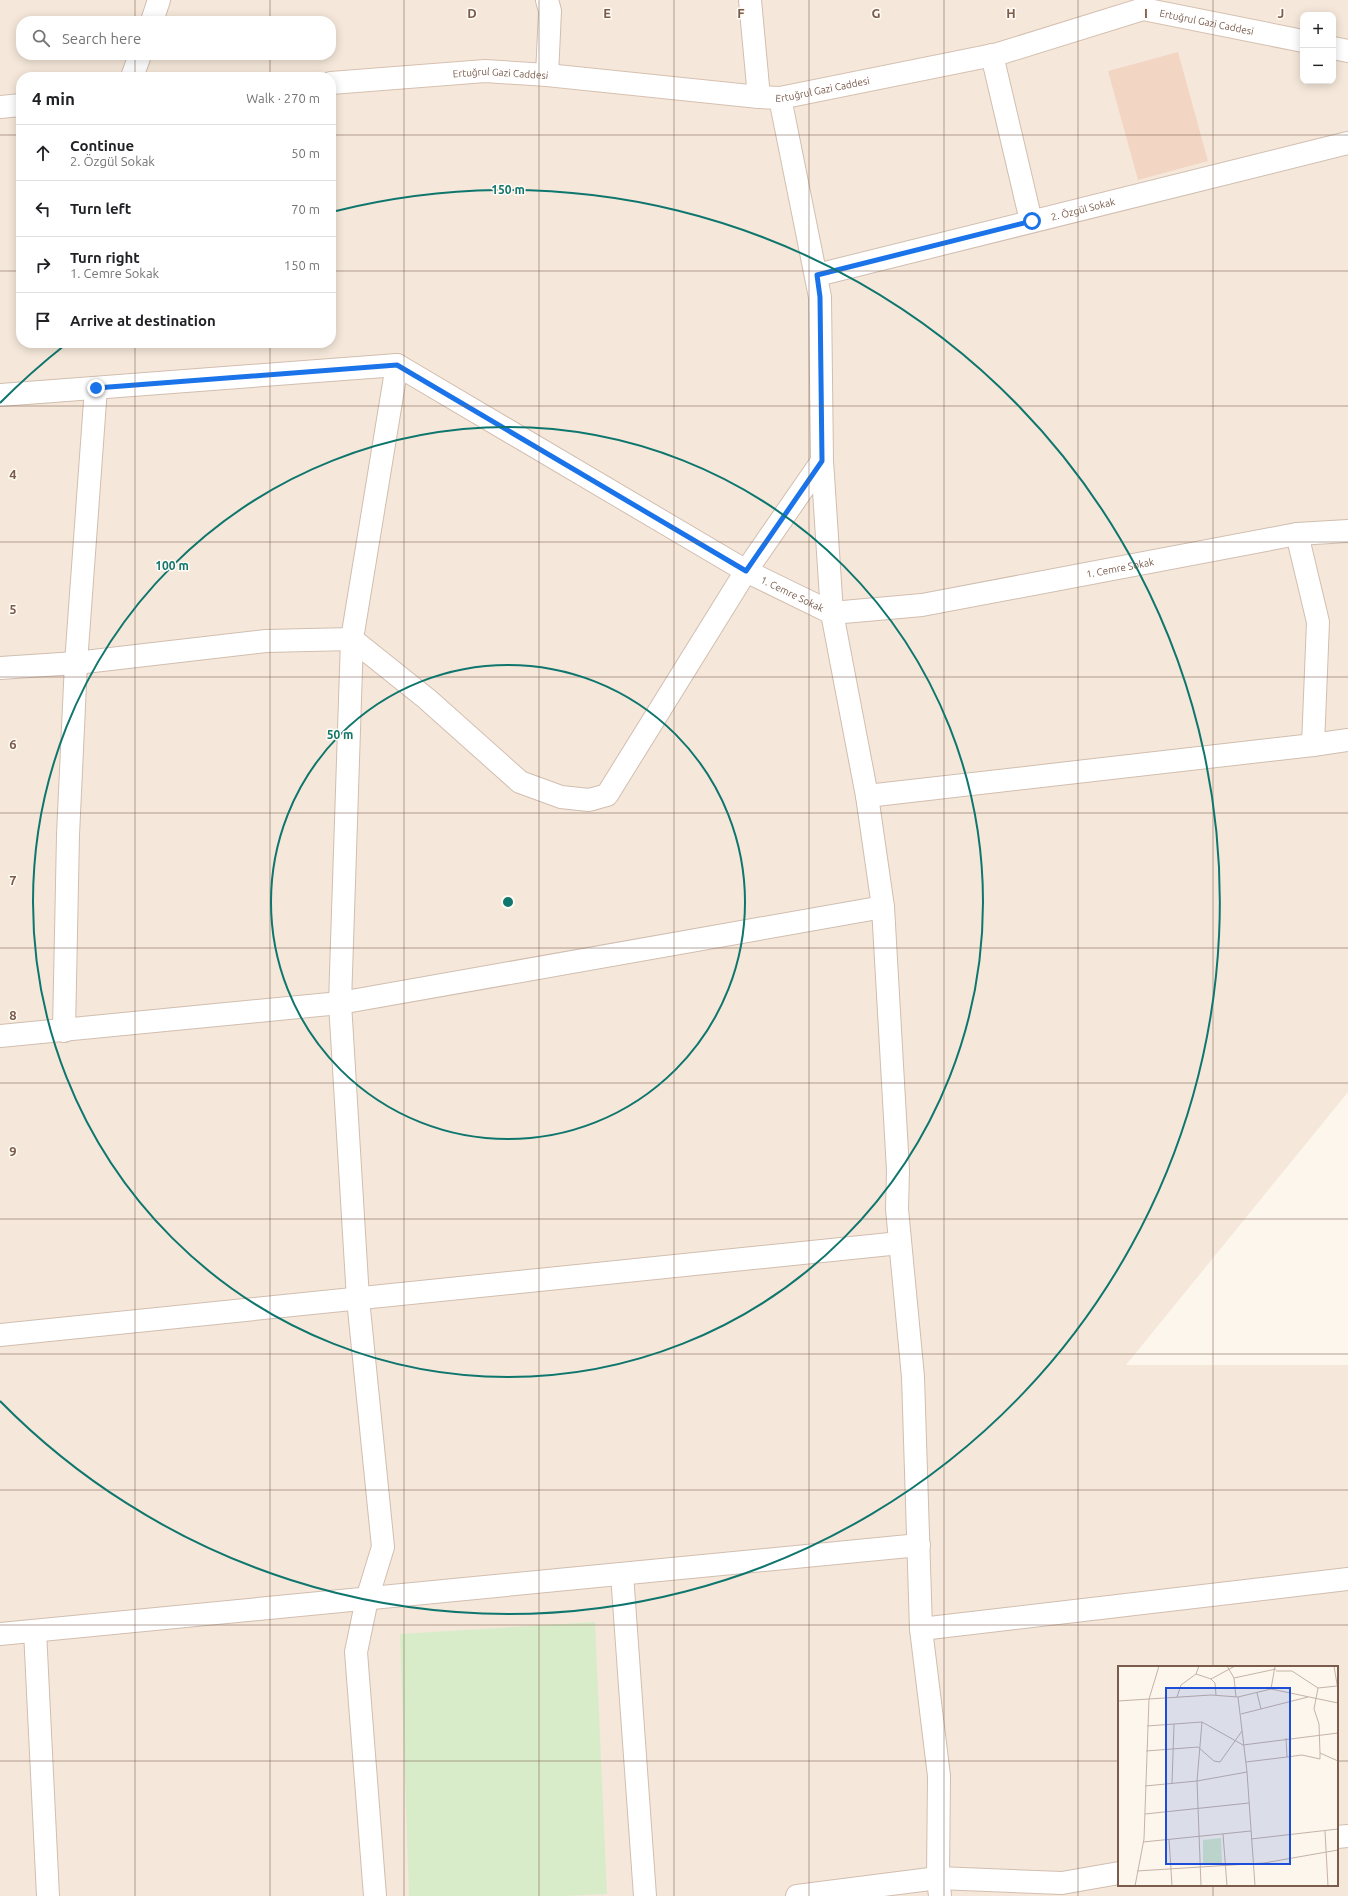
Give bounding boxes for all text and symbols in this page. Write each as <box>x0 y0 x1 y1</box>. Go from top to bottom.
text: D <box>467 6 477 20</box>
text: E <box>603 6 611 20</box>
text: F <box>737 6 745 20</box>
text: G <box>872 6 881 20</box>
text: H <box>1006 6 1016 20</box>
text: I <box>1144 6 1148 20</box>
text: J <box>1278 6 1284 20</box>
street label: Ertuğrul Gazi Caddesi <box>1159 7 1255 37</box>
map controls <box>1300 12 1336 84</box>
button: + <box>1300 12 1336 48</box>
search box <box>16 16 336 60</box>
icon: search <box>30 27 52 49</box>
text: Search here <box>62 30 141 47</box>
button: − <box>1300 48 1336 84</box>
street label: Ertuğrul Gazi Caddesi <box>452 66 549 81</box>
street label: Ertuğrul Gazi Caddesi <box>775 75 870 104</box>
text: 4 min <box>32 89 75 108</box>
text: Walk · 270 m <box>246 91 320 105</box>
text: Continue <box>70 137 134 154</box>
icon: ahead <box>32 142 54 164</box>
text: 50 m <box>291 146 320 160</box>
text: 2. Özgül Sokak <box>70 154 155 168</box>
text: 150 m <box>491 183 525 196</box>
street label: 2. Özgül Sokak <box>1050 196 1116 223</box>
icon: left <box>32 198 54 220</box>
text: Turn left <box>70 200 131 217</box>
text: 70 m <box>291 202 320 216</box>
route start <box>1023 212 1041 230</box>
text: Turn right <box>70 249 140 266</box>
icon: right <box>32 254 54 276</box>
text: 150 m <box>284 258 320 272</box>
text: 1. Cemre Sokak <box>70 266 159 280</box>
icon: arrive <box>32 310 54 332</box>
text: Arrive at destination <box>70 312 216 329</box>
route end <box>87 379 105 397</box>
text: 4 <box>9 467 17 481</box>
street label: 1. Cemre Sokak <box>1085 556 1155 580</box>
text: 100 m <box>155 559 189 572</box>
street label: 1. Cemre Sokak <box>759 574 825 614</box>
text: 5 <box>9 602 17 616</box>
text: 50 m <box>327 728 353 741</box>
text: 6 <box>9 737 17 751</box>
text: 7 <box>9 873 17 887</box>
centre of rings <box>501 895 515 909</box>
text: 8 <box>9 1008 17 1022</box>
text: 9 <box>9 1144 17 1158</box>
inset map <box>1118 1666 1338 1886</box>

